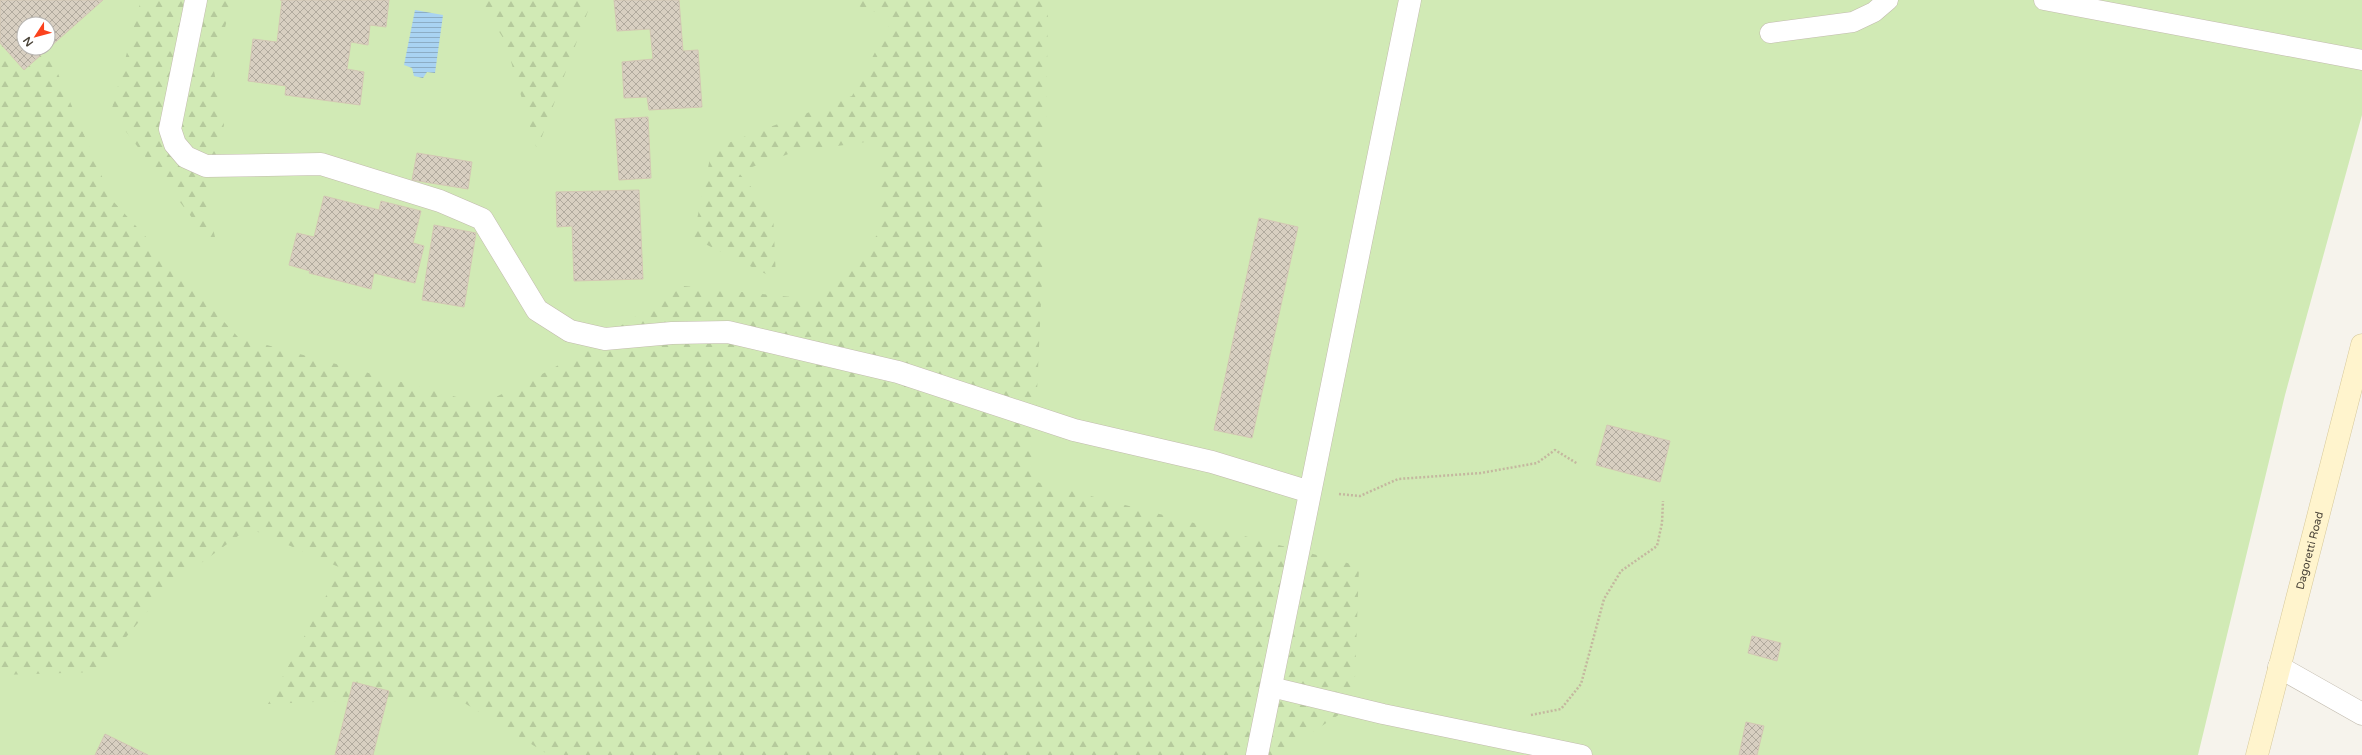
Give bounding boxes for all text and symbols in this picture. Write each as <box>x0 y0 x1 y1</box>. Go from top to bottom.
north arrow <box>16 16 56 56</box>
text: N <box>20 34 36 49</box>
street label: Dagoretti Road <box>2293 510 2326 591</box>

